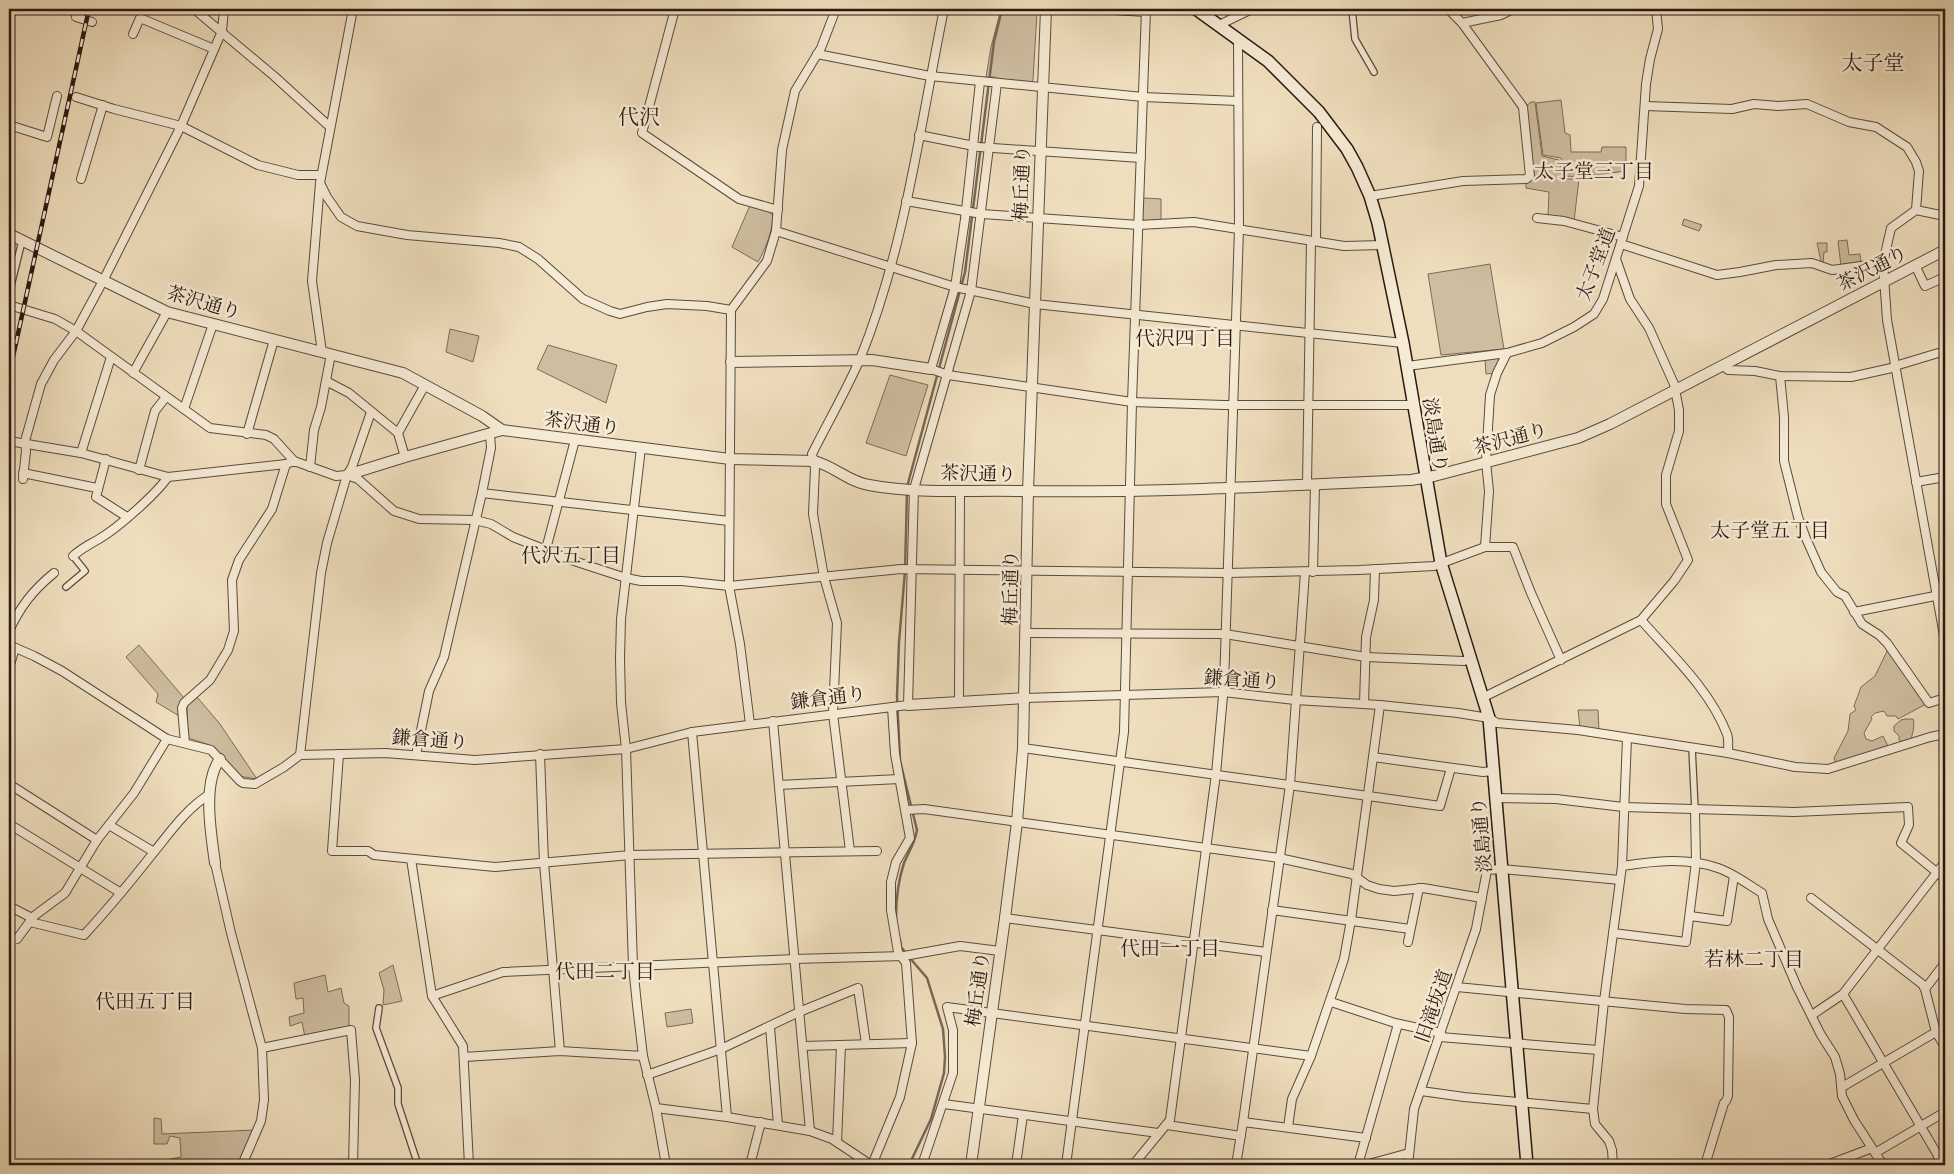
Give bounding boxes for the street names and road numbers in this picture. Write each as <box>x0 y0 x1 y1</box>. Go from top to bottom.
street label: 梅丘通り <box>1011 145 1034 221</box>
street label: 太子堂道 <box>1573 225 1620 304</box>
street label: 茶沢通り <box>1834 243 1911 296</box>
street label: 茶沢通り <box>164 283 243 324</box>
street label: 淡島通り <box>1418 396 1451 474</box>
street label: 茶沢通り <box>543 409 621 440</box>
street label: 茶沢通り <box>1471 419 1550 459</box>
street label: 茶沢通り <box>940 463 1016 486</box>
street label: 梅丘通り <box>1000 550 1023 626</box>
street label: 鎌倉通り <box>1203 666 1281 694</box>
street label: 鎌倉通り <box>789 682 867 714</box>
street label: 鎌倉通り <box>391 726 469 754</box>
street label: 淡島通り <box>1469 796 1496 874</box>
street label: 梅丘通り <box>963 950 994 1028</box>
street label: 旧滝坂道 <box>1412 967 1457 1046</box>

